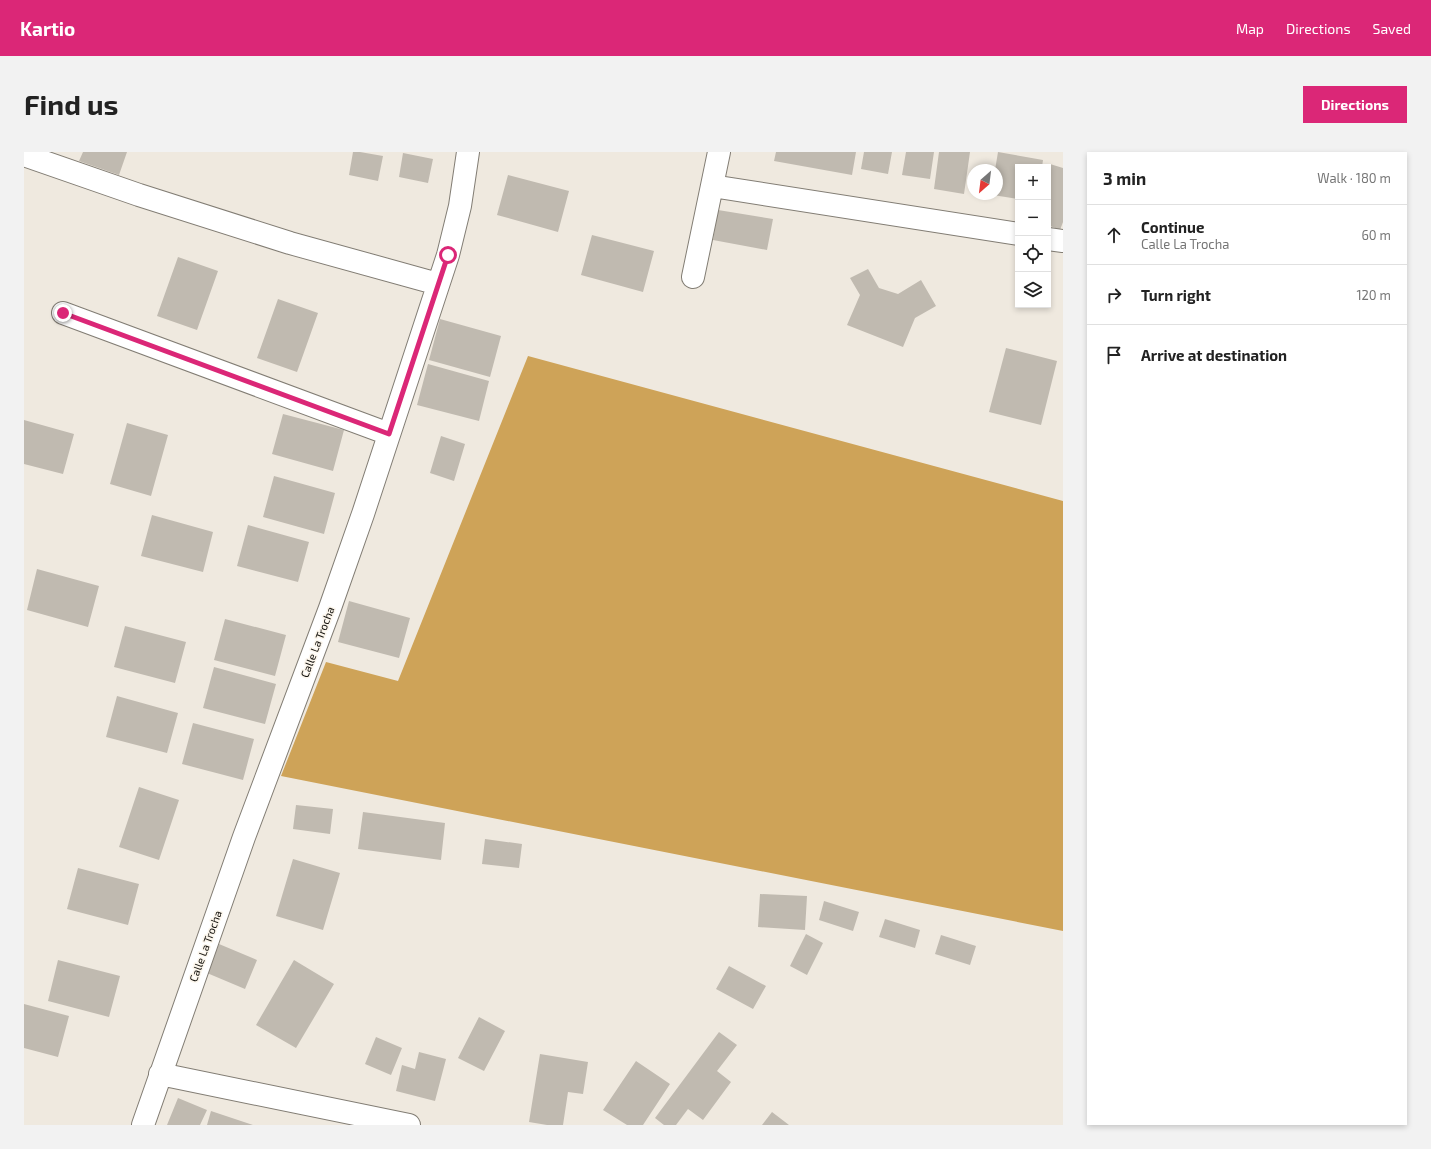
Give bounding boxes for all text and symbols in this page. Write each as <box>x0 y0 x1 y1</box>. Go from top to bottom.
text: Kartio <box>20 17 75 40</box>
text: Map <box>1236 20 1264 37</box>
text: Directions <box>1286 20 1351 37</box>
text: Saved <box>1373 20 1411 37</box>
button: Directions <box>1303 86 1407 123</box>
text: Find us <box>24 87 118 121</box>
north arrow <box>967 164 1003 200</box>
map controls <box>1015 164 1051 308</box>
button: + <box>1015 164 1051 200</box>
text: 3 min <box>1103 168 1146 188</box>
text: Walk · 180 m <box>1317 170 1391 186</box>
button: − <box>1015 200 1051 236</box>
text: Continue <box>1141 218 1204 236</box>
icon: ahead <box>1103 224 1125 246</box>
text: 60 m <box>1361 227 1391 243</box>
button: locate <box>1015 236 1051 272</box>
text: Calle La Trocha <box>1141 236 1229 252</box>
route start <box>439 246 457 264</box>
button: layers <box>1015 272 1051 308</box>
icon: right <box>1103 284 1125 306</box>
text: Turn right <box>1141 286 1211 304</box>
text: 120 m <box>1356 287 1391 303</box>
route end <box>54 304 72 322</box>
icon: arrive <box>1103 344 1125 366</box>
text: Arrive at destination <box>1141 346 1287 364</box>
street label: Calle La Trocha <box>298 605 336 679</box>
street label: Calle La Trocha <box>186 909 224 983</box>

